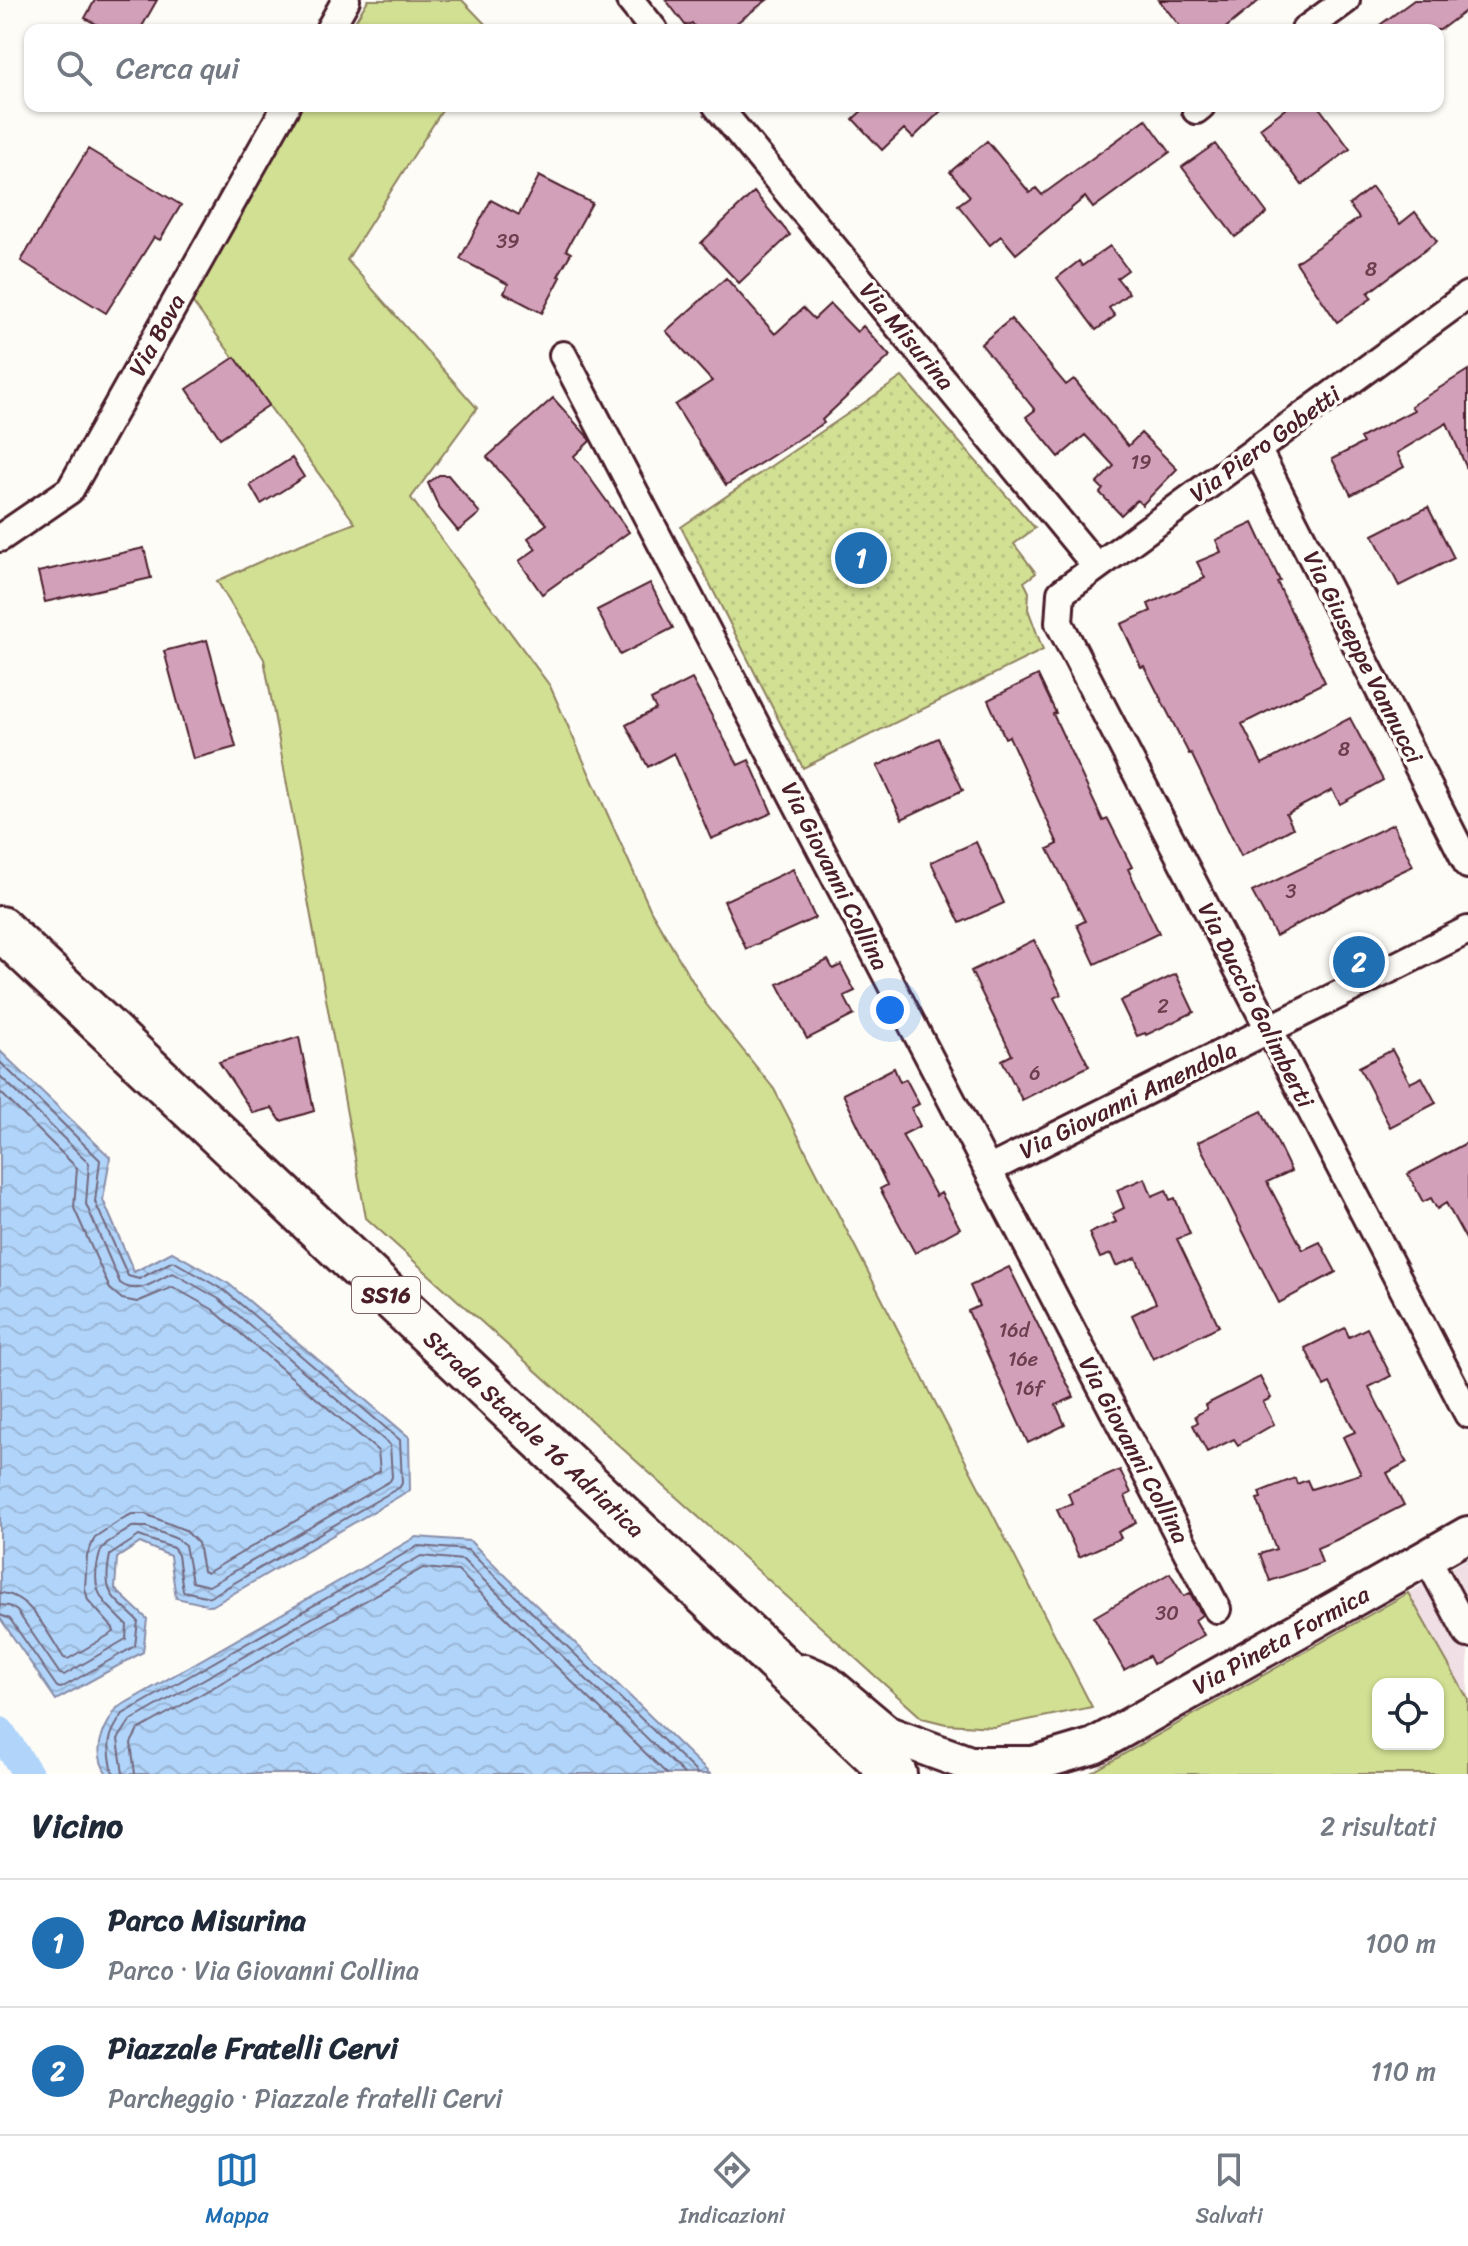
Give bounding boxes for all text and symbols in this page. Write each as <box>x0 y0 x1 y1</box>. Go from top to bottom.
search box <box>24 24 1444 112</box>
text: Cerca qui <box>116 41 239 95</box>
icon: search <box>52 46 96 90</box>
house number: 39 <box>496 224 520 259</box>
house number: 8 <box>1365 252 1377 287</box>
street label: Via Misurina <box>849 272 965 400</box>
street label: Via Bova <box>117 286 197 384</box>
street label: Via Piero Gobetti <box>1180 374 1351 514</box>
house number: 19 <box>1131 445 1151 480</box>
pin: 1 <box>835 528 887 588</box>
street label: Via Giuseppe Vannucci <box>1291 543 1435 771</box>
house number: 8 <box>1338 732 1350 767</box>
street label: Via Giovanni Collina <box>769 774 901 978</box>
house number: 3 <box>1286 874 1297 909</box>
street label: Via Duccio Galimberti <box>1186 895 1326 1116</box>
pin: 2 <box>1333 932 1385 992</box>
house number: 2 <box>1157 989 1169 1024</box>
your location <box>870 990 910 1030</box>
street label: Via Giovanni Amendola <box>1012 1029 1244 1171</box>
house number: 6 <box>1029 1056 1041 1091</box>
road number: SS16 <box>352 1277 420 1313</box>
house number: 16d <box>999 1313 1031 1348</box>
street label: Strada Statale 16 Adriatica <box>413 1319 655 1549</box>
house number: 16e <box>1008 1342 1038 1377</box>
street label: Via Giovanni Collina <box>1067 1349 1201 1551</box>
house number: 16f <box>1015 1371 1047 1406</box>
street label: Via Pineta Formica <box>1184 1573 1379 1706</box>
house number: 30 <box>1155 1596 1179 1631</box>
map controls <box>1372 1678 1444 1750</box>
button: locate <box>1372 1678 1444 1750</box>
text: Vicino <box>32 1796 123 1856</box>
text: 2 risultati <box>1320 1803 1436 1849</box>
text: Parco Misurina <box>108 1893 306 1947</box>
text: 1 <box>52 1920 64 1966</box>
text: 100 m <box>1365 1920 1436 1966</box>
text: Parco · Via Giovanni Collina <box>108 1947 419 1993</box>
text: Piazzale Fratelli Cervi <box>108 2021 398 2075</box>
text: 2 <box>50 2048 66 2094</box>
text: 110 m <box>1371 2048 1436 2094</box>
text: Parcheggio · Piazzale fratelli Cervi <box>108 2075 502 2121</box>
tab: Mappa <box>205 2148 269 2235</box>
tab: Indicazioni <box>679 2148 785 2235</box>
tab: Salvati <box>1195 2148 1263 2235</box>

